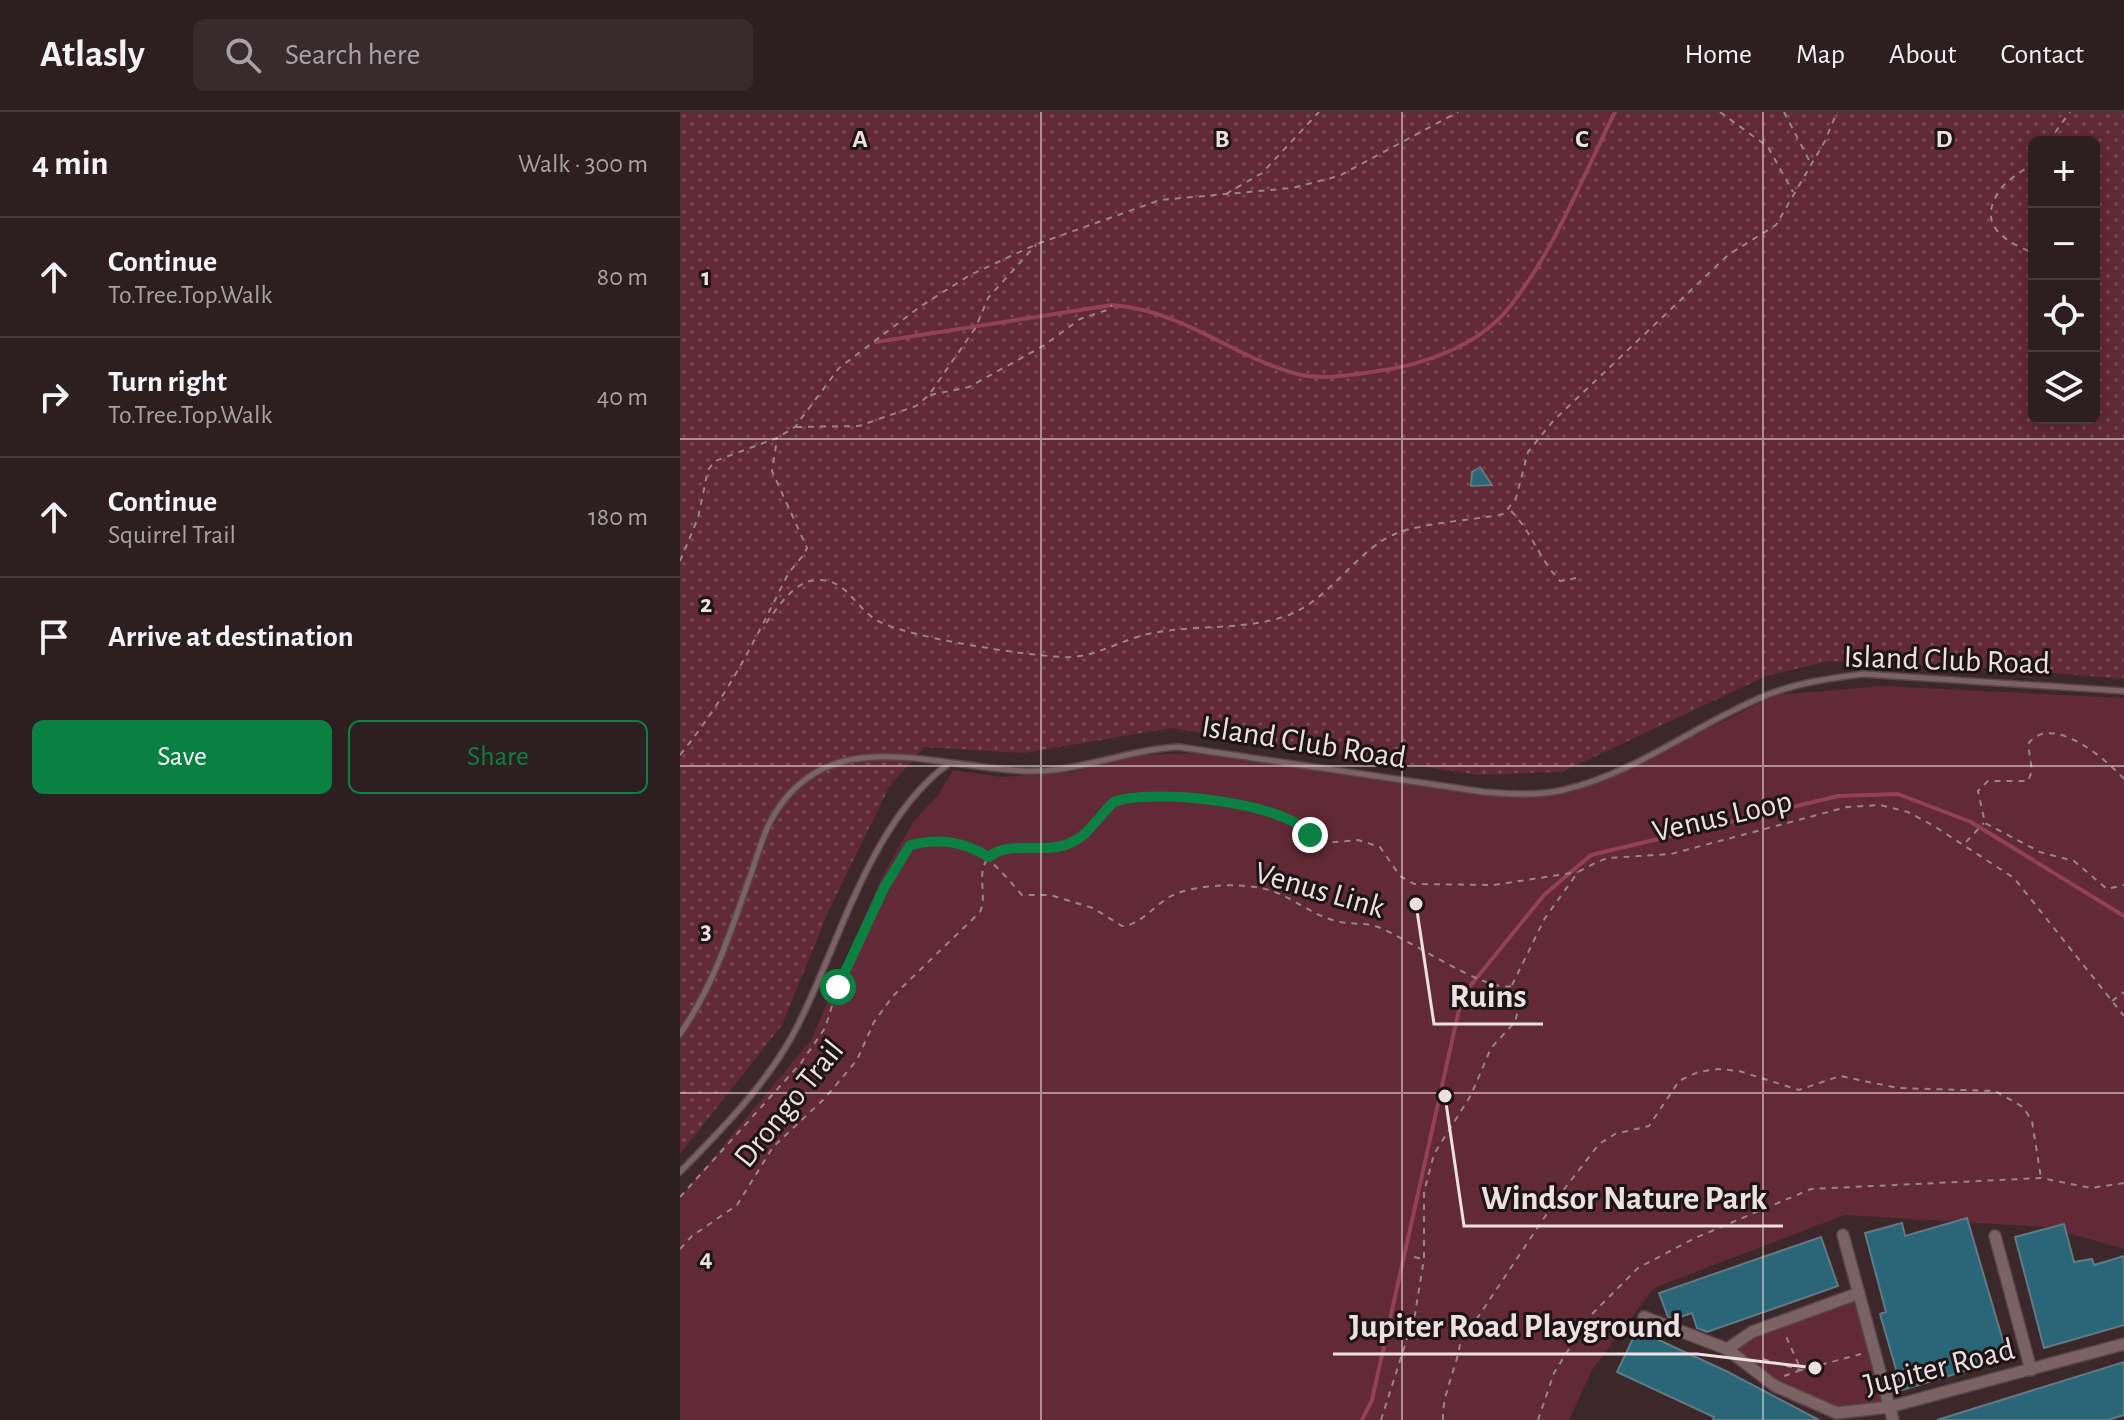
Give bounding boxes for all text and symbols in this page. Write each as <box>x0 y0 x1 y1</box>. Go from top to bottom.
search box <box>193 19 753 91</box>
icon: search <box>221 33 265 77</box>
text: Atlasly <box>40 36 145 74</box>
text: Search here <box>285 40 420 70</box>
text: Home <box>1685 41 1752 69</box>
text: Map <box>1796 41 1845 69</box>
text: About <box>1889 41 1957 69</box>
text: Contact <box>2001 41 2084 69</box>
text: A <box>852 126 868 152</box>
text: B <box>1214 126 1230 152</box>
text: C <box>1575 126 1589 152</box>
text: D <box>1935 126 1953 152</box>
map controls <box>2028 136 2100 424</box>
button: + <box>2028 136 2100 208</box>
text: 4 min <box>32 147 109 181</box>
text: Walk · 300 m <box>518 151 648 177</box>
button: − <box>2028 208 2100 280</box>
text: Continue <box>108 247 217 277</box>
icon: ahead <box>32 255 76 299</box>
text: 80 m <box>597 264 648 290</box>
text: 1 <box>701 264 711 290</box>
button: locate <box>2028 280 2100 352</box>
text: To.Tree.Top.Walk <box>108 282 272 308</box>
button: layers <box>2028 352 2100 424</box>
text: Turn right <box>108 367 227 397</box>
icon: right <box>32 375 76 419</box>
text: 40 m <box>597 384 648 410</box>
text: To.Tree.Top.Walk <box>108 402 272 428</box>
text: Continue <box>108 487 217 517</box>
icon: ahead <box>32 495 76 539</box>
text: 180 m <box>588 504 648 530</box>
text: Squirrel Trail <box>108 522 236 548</box>
text: 2 <box>700 591 712 617</box>
icon: arrive <box>32 615 76 659</box>
text: Arrive at destination <box>108 622 354 652</box>
street label: Island Club Road <box>1843 640 2051 680</box>
street label: Island Club Road <box>1199 710 1408 774</box>
button: Save <box>32 720 332 794</box>
button: Share <box>348 720 648 794</box>
street label: Venus Loop <box>1649 784 1795 848</box>
route end <box>1292 817 1328 853</box>
street label: Venus Link <box>1251 856 1389 924</box>
text: 3 <box>700 918 712 944</box>
callout: Ruins <box>1434 966 1543 1024</box>
route start <box>820 969 856 1005</box>
text: Ruins <box>1449 980 1527 1014</box>
street label: Drongo Trail <box>728 1034 850 1173</box>
callout: Windsor Nature Park <box>1464 1168 1783 1226</box>
text: Windsor Nature Park <box>1481 1182 1767 1216</box>
text: 4 <box>699 1245 713 1271</box>
callout: Jupiter Road Playground <box>1333 1296 1697 1354</box>
text: Jupiter Road Playground <box>1349 1310 1681 1344</box>
street label: Jupiter Road <box>1861 1333 2018 1401</box>

